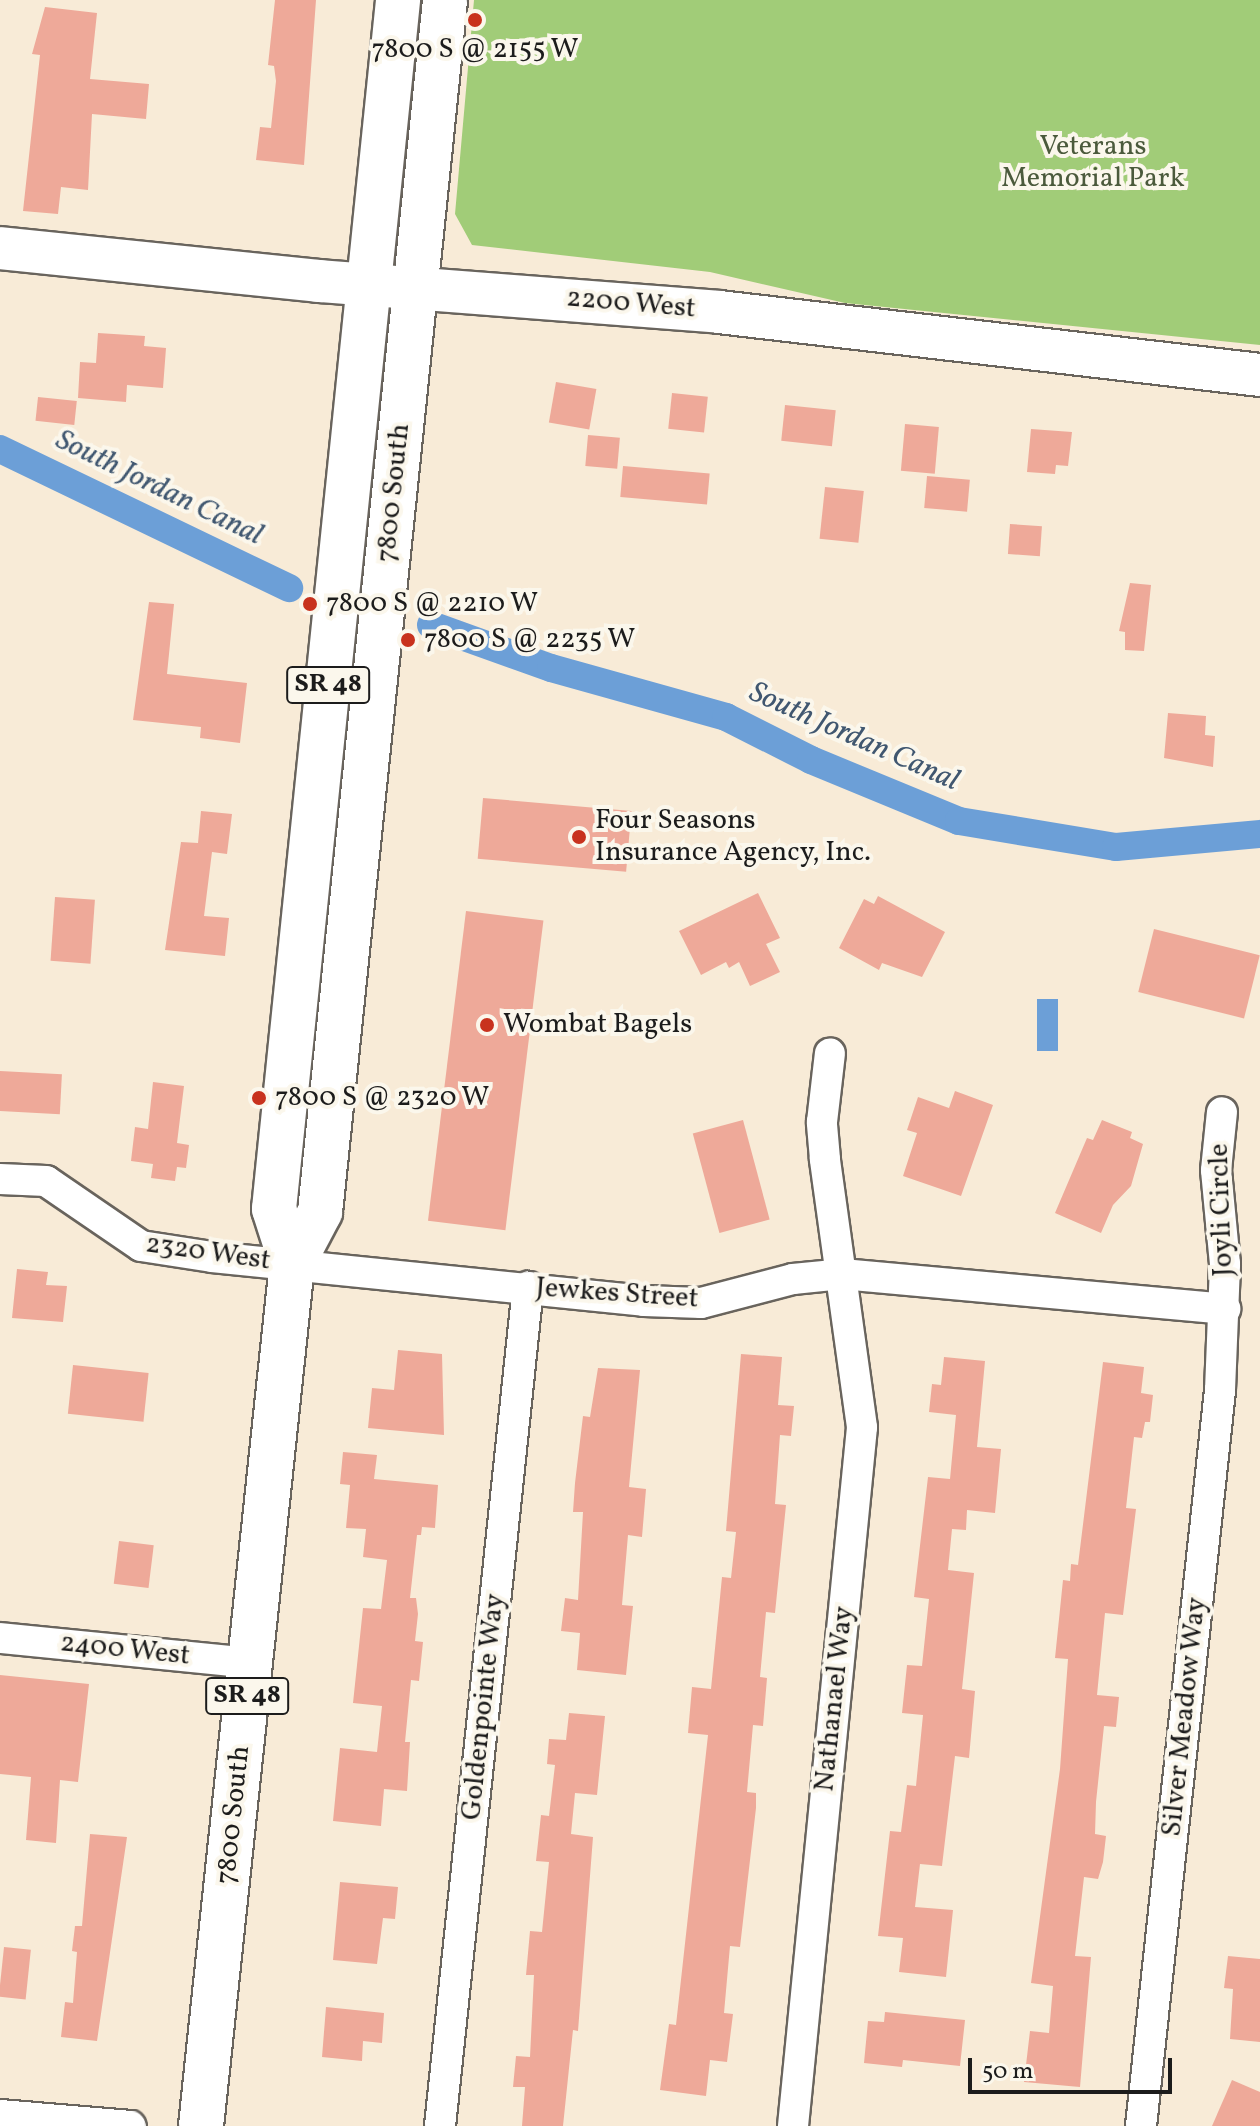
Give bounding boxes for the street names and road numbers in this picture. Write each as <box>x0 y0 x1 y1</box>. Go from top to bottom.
street label: 2200 West <box>565 282 697 326</box>
street label: 7800 South <box>370 422 418 564</box>
road number: SR 48 <box>286 663 370 707</box>
street label: Joyli Circle <box>1203 1143 1241 1277</box>
street label: 2320 West <box>143 1228 273 1278</box>
street label: Jewkes Street <box>535 1272 699 1316</box>
street label: Goldenpointe Way <box>455 1592 513 1822</box>
street label: Silver Meadow Way <box>1156 1595 1214 1839</box>
street label: Nathanael Way <box>809 1604 861 1794</box>
street label: 2400 West <box>58 1626 192 1674</box>
road number: SR 48 <box>205 1674 289 1718</box>
street label: 7800 South <box>210 1744 258 1886</box>

